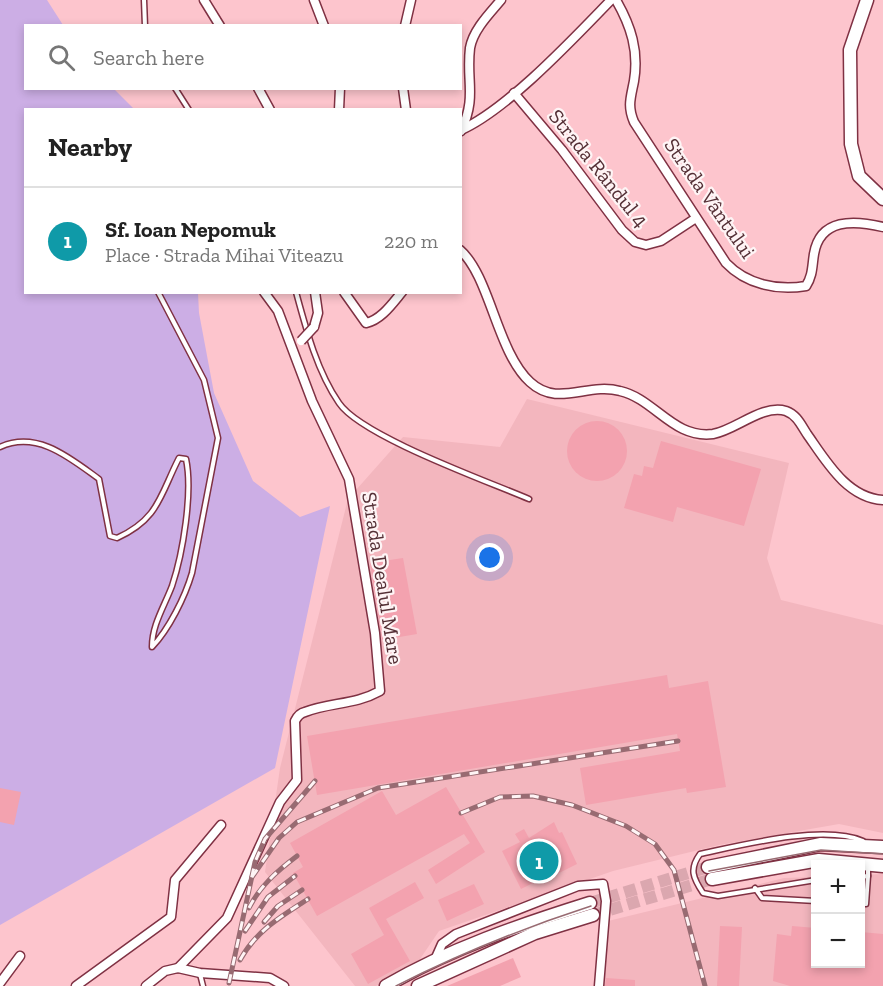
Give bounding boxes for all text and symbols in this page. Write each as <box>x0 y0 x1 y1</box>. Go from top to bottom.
search box <box>24 24 462 90</box>
icon: search <box>45 41 78 74</box>
text: Search here <box>93 44 204 71</box>
street label: Strada Rândul 4 <box>544 104 654 232</box>
text: Nearby <box>48 131 132 163</box>
street label: Strada Vântului <box>659 133 761 263</box>
text: Sf. Ioan Nepomuk <box>105 216 276 243</box>
text: 1 <box>63 229 72 253</box>
text: 220 m <box>384 229 438 253</box>
text: Place · Strada Mihai Viteazu <box>105 243 344 267</box>
street label: Strada Dealul Mare <box>357 490 409 666</box>
your location <box>475 543 504 572</box>
pin: 1 <box>520 838 558 884</box>
map controls <box>811 860 865 968</box>
button: + <box>811 860 865 914</box>
button: − <box>811 914 865 968</box>

